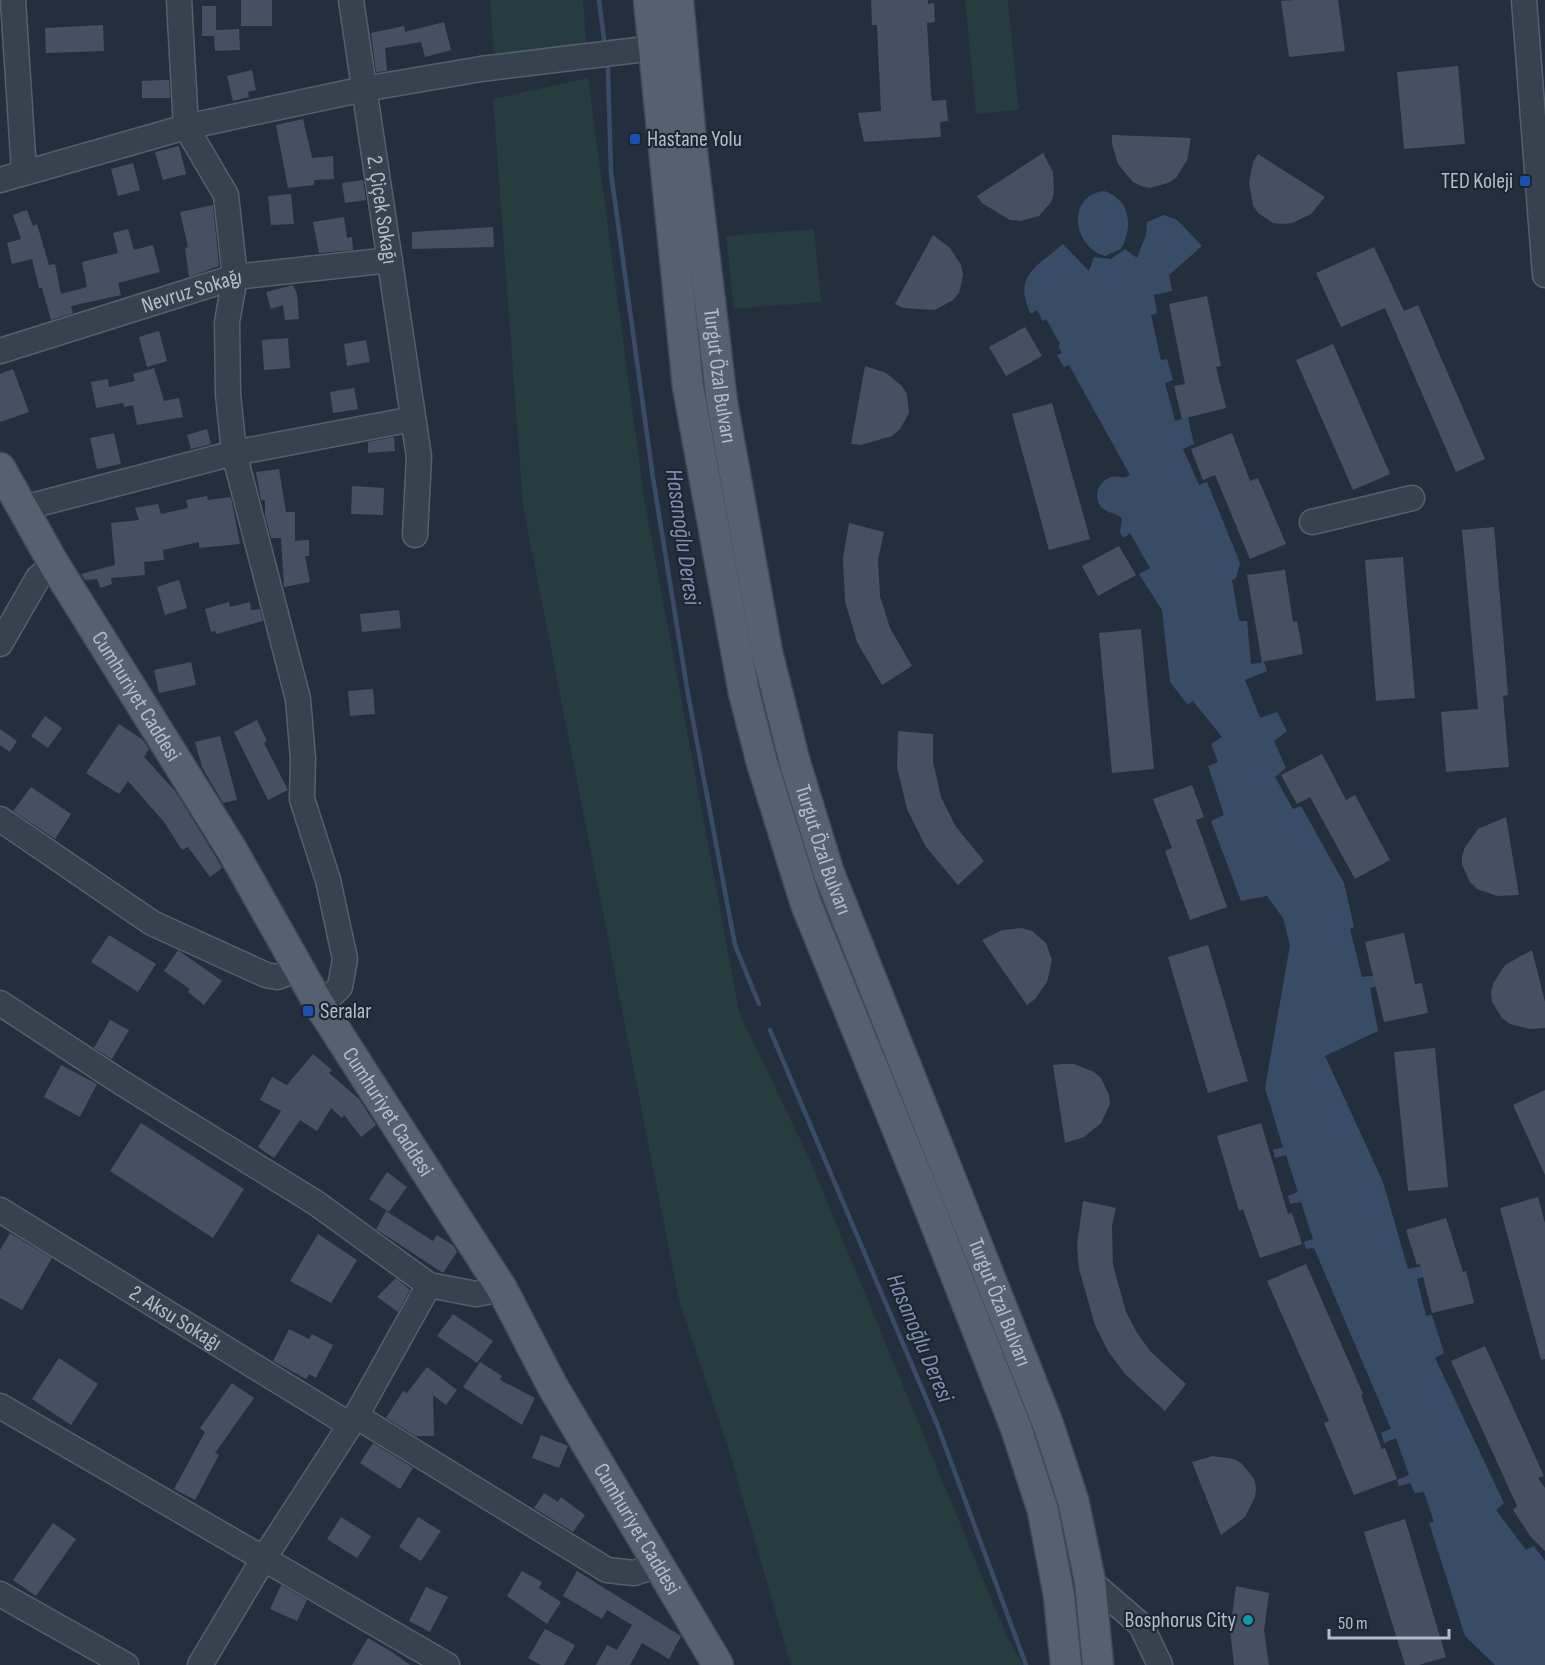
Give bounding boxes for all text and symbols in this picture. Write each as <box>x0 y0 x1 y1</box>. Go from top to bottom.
place label: Hastane Yolu <box>647 126 742 153</box>
marker: Hastane Yolu <box>628 132 642 146</box>
street label: 2. Çiçek Sokağı <box>361 154 404 266</box>
place label: TED Koleji <box>1441 168 1513 195</box>
marker: TED Koleji <box>1518 174 1532 188</box>
street label: Nevruz Sokağı <box>138 263 243 319</box>
street label: Turgut Özal Bulvarı <box>697 307 743 445</box>
water label: Hasanoğlu Deresi <box>659 467 707 607</box>
street label: Cumhuriyet Caddesi <box>86 626 187 766</box>
street label: Turgut Özal Bulvarı <box>789 781 858 919</box>
place label: Seralar <box>320 998 372 1025</box>
marker: Seralar <box>301 1004 315 1018</box>
street label: Cumhuriyet Caddesi <box>337 1042 440 1182</box>
street label: Turgut Özal Bulvarı <box>962 1234 1037 1370</box>
water label: Hasanoğlu Deresi <box>880 1269 960 1407</box>
street label: 2. Aksu Sokağı <box>124 1279 227 1356</box>
street label: Cumhuriyet Caddesi <box>588 1458 687 1599</box>
scale bar <box>1329 1602 1449 1640</box>
place label: Bosphorus City <box>1125 1607 1237 1634</box>
marker: Bosphorus City <box>1241 1613 1255 1627</box>
text: 50 m <box>1338 1613 1368 1634</box>

